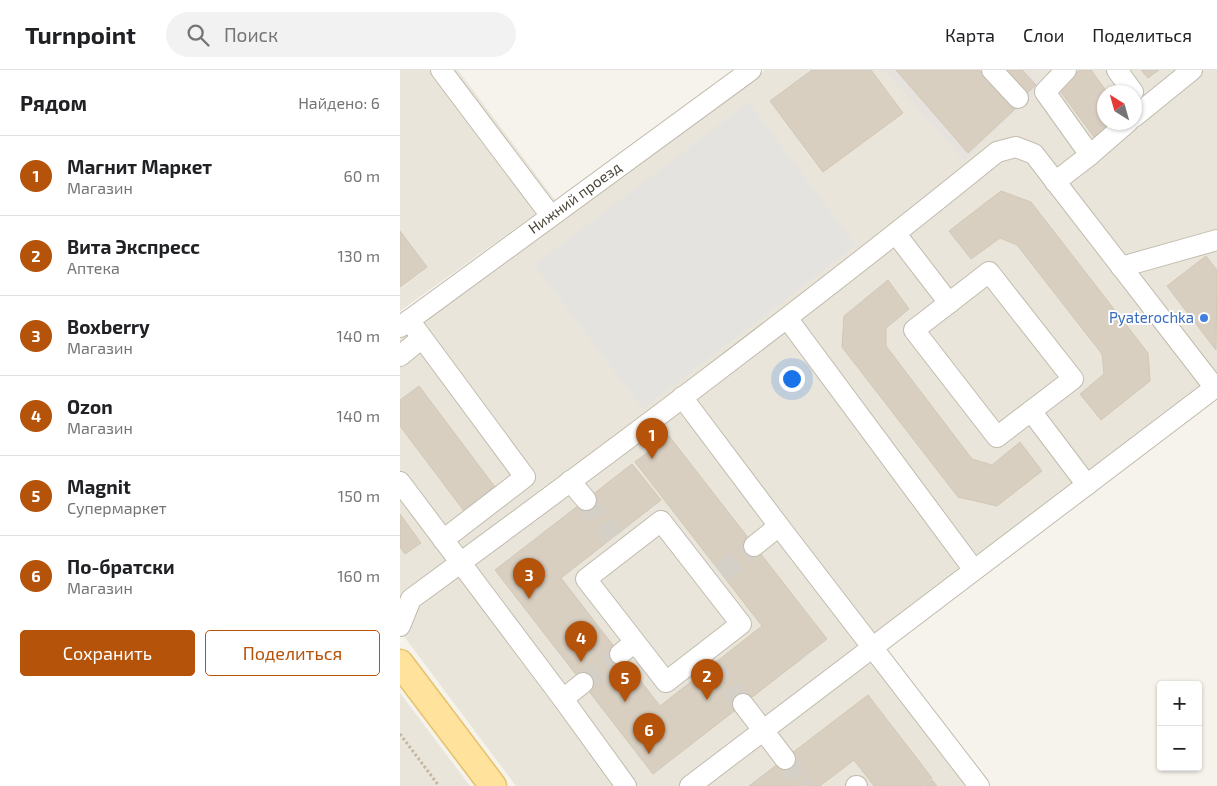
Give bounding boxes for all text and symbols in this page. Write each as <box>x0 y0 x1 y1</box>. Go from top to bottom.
search box <box>166 12 516 57</box>
text: Turnpoint <box>25 20 136 49</box>
icon: search <box>184 21 212 49</box>
text: Поиск <box>224 23 278 46</box>
text: Карта <box>945 24 995 46</box>
text: Слои <box>1023 24 1064 46</box>
text: Поделиться <box>1092 24 1192 46</box>
north arrow <box>1097 85 1142 130</box>
text: Рядом <box>20 90 87 115</box>
text: Найдено: 6 <box>298 93 380 112</box>
text: Магнит Маркет <box>67 155 212 178</box>
street label: Нижний проезд <box>524 157 625 237</box>
text: 1 <box>33 166 39 185</box>
text: 60 m <box>344 166 380 185</box>
text: Магазин <box>67 178 133 197</box>
text: Вита Экспресс <box>67 235 200 258</box>
text: 2 <box>31 246 41 265</box>
text: 130 m <box>338 246 380 265</box>
text: Аптека <box>67 258 120 277</box>
place label: Pyaterochka <box>1109 308 1194 326</box>
marker: Pyaterochka <box>1198 312 1210 324</box>
text: Boxberry <box>67 315 150 338</box>
text: 3 <box>31 326 41 345</box>
text: 140 m <box>337 326 380 345</box>
text: Магазин <box>67 338 133 357</box>
your location <box>779 366 805 392</box>
text: Ozon <box>67 395 113 418</box>
text: 4 <box>31 406 41 425</box>
text: 140 m <box>337 406 380 425</box>
text: Магазин <box>67 418 133 437</box>
pin: 1 <box>636 418 668 459</box>
text: Magnit <box>67 475 131 498</box>
text: 5 <box>32 486 40 505</box>
text: 150 m <box>338 486 380 505</box>
text: Супермаркет <box>67 498 166 517</box>
text: По-братски <box>67 555 175 578</box>
pin: 3 <box>513 558 545 599</box>
text: 6 <box>31 566 41 585</box>
text: 160 m <box>337 566 380 585</box>
text: Магазин <box>67 578 133 597</box>
pin: 4 <box>565 621 597 662</box>
button: Сохранить <box>20 630 195 676</box>
button: Поделиться <box>205 630 380 676</box>
pin: 2 <box>691 659 723 700</box>
pin: 5 <box>609 661 641 702</box>
map controls <box>1157 681 1202 771</box>
button: + <box>1157 681 1202 726</box>
pin: 6 <box>633 713 665 754</box>
button: − <box>1157 726 1202 771</box>

